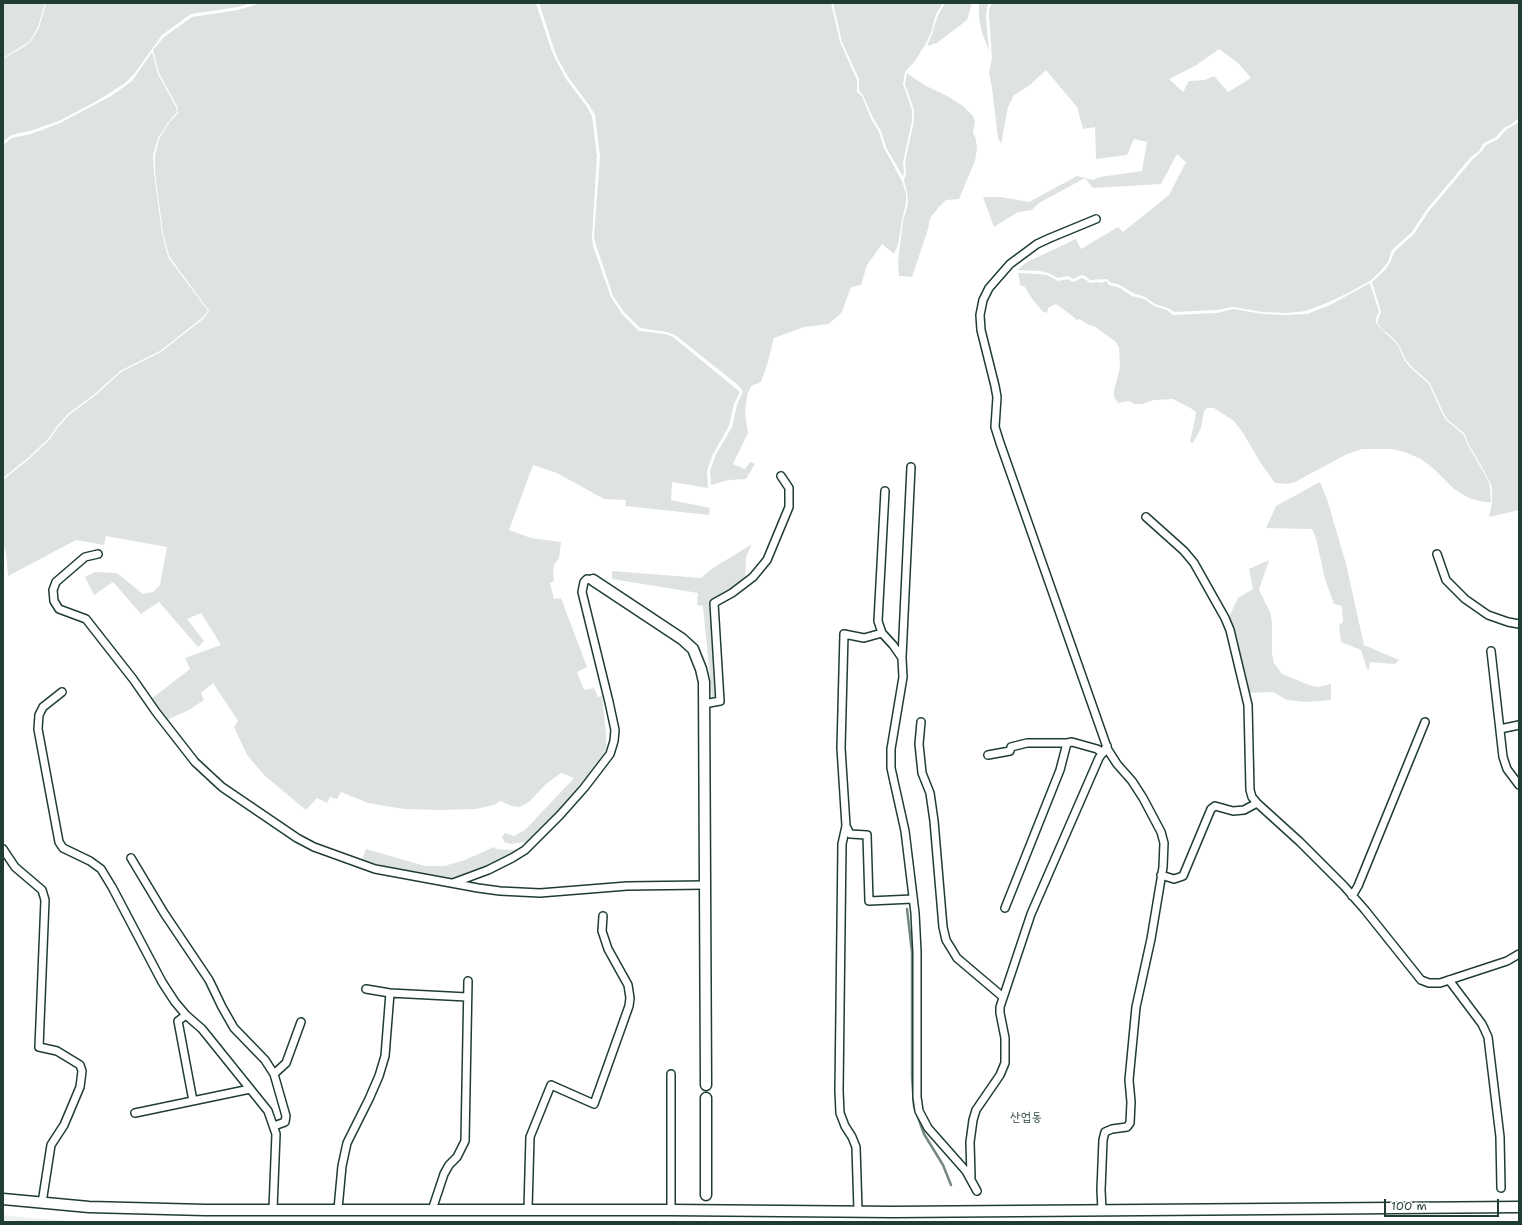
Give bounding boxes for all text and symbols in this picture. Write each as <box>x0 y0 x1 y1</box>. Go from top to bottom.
district label: 산업동 <box>1010 1110 1042 1126</box>
scale bar <box>1386 1191 1501 1217</box>
text: 100 m <box>1391 1198 1427 1214</box>

